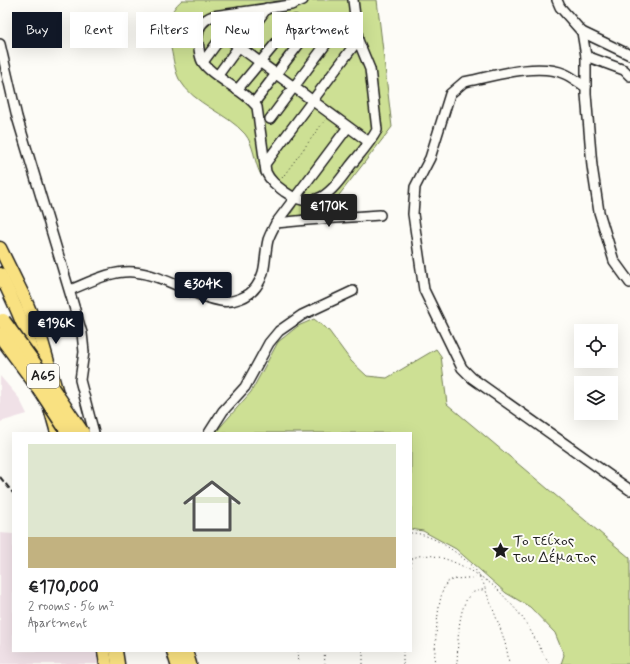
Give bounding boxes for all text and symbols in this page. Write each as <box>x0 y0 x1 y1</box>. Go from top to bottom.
chip: Buy <box>12 12 62 48</box>
chip: Rent <box>70 12 128 48</box>
chip: Filters <box>136 12 203 48</box>
chip: New <box>211 12 264 48</box>
chip: Apartment <box>272 12 363 48</box>
pin: €170K <box>301 194 357 228</box>
text: €170K <box>310 198 348 215</box>
pin: €304K <box>175 272 231 306</box>
text: €304K <box>184 276 222 293</box>
pin: €196K <box>28 311 84 345</box>
text: €196K <box>37 315 75 332</box>
map controls <box>574 324 618 420</box>
button: locate <box>574 324 618 368</box>
road number: Α65 <box>27 364 59 388</box>
button: layers <box>574 376 618 420</box>
icon: home <box>176 470 248 542</box>
place label: Το τείχος του Δέματος <box>512 531 597 568</box>
place icon: Το τείχος του Δέματος <box>490 540 510 560</box>
text: €170,000 <box>28 576 99 598</box>
text: 2 rooms · 56 m² <box>28 598 115 615</box>
text: Apartment <box>28 615 87 632</box>

